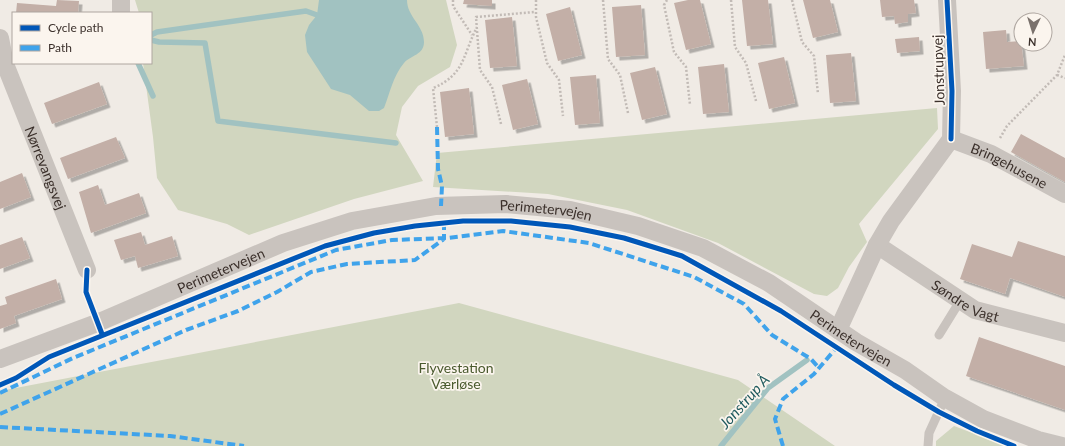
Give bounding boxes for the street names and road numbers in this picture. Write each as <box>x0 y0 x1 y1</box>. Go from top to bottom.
street label: Jonstrupvej <box>928 34 948 106</box>
street label: Nørrevangsvej <box>22 123 71 212</box>
street label: Bringehusene <box>969 139 1051 192</box>
street label: Perimetervejen <box>499 195 594 223</box>
street label: Perimetervejen <box>174 244 267 296</box>
street label: Søndre Vagt <box>929 275 1001 324</box>
street label: Perimetervejen <box>807 305 895 369</box>

